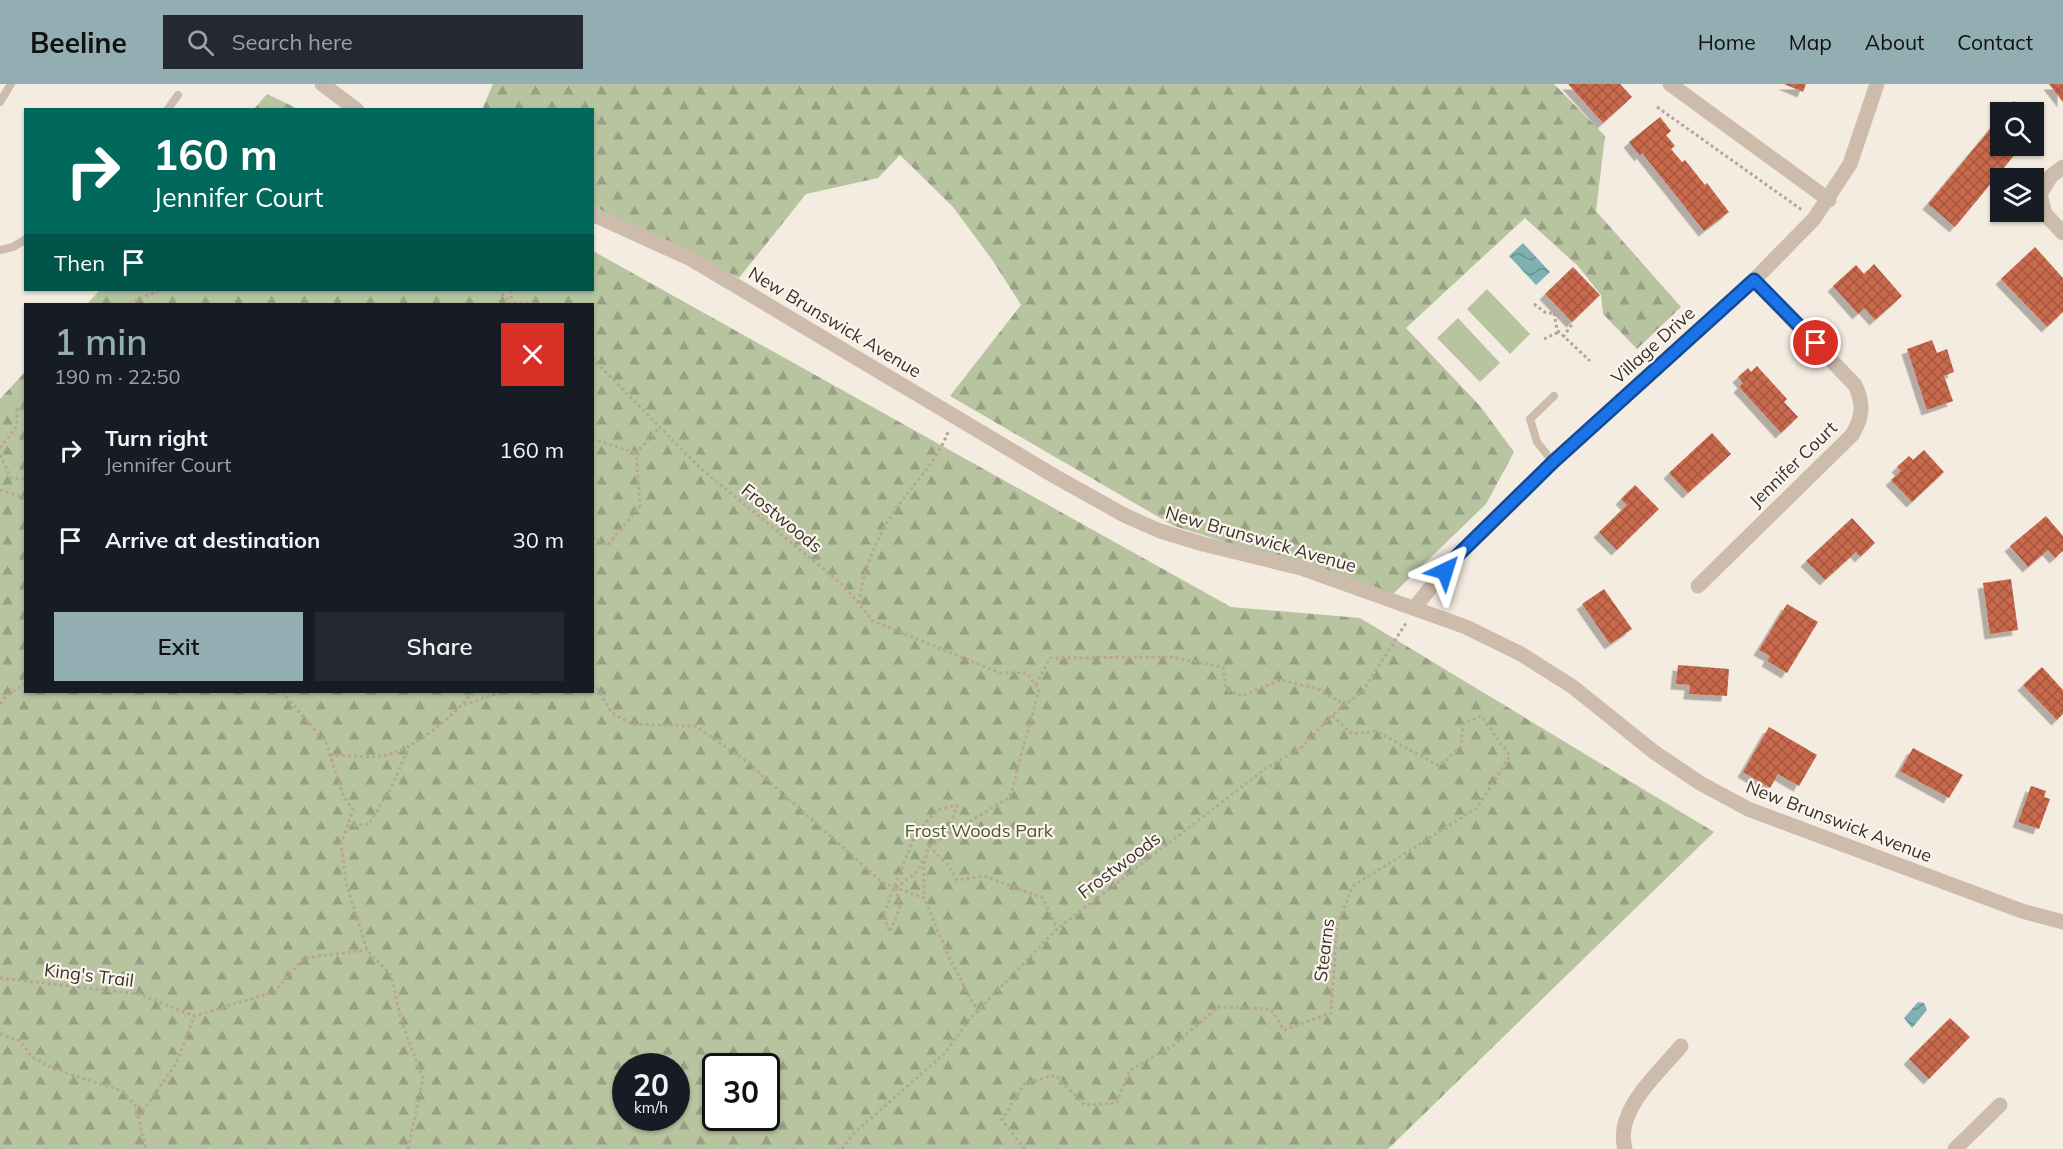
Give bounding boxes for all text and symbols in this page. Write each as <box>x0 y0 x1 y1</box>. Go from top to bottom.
search box <box>163 15 583 69</box>
text: Beeline <box>30 25 127 60</box>
icon: search <box>184 26 217 59</box>
text: Search here <box>232 28 353 56</box>
text: Home <box>1698 29 1756 55</box>
text: Map <box>1789 29 1832 55</box>
text: About <box>1865 29 1924 55</box>
text: Contact <box>1957 29 2033 55</box>
map controls <box>1990 102 2044 222</box>
button: search <box>1990 102 2044 156</box>
text: 160 m <box>153 128 278 181</box>
icon: right <box>54 132 132 210</box>
button: layers <box>1990 168 2044 222</box>
text: Jennifer Court <box>153 180 323 214</box>
icon: arrive <box>117 246 150 279</box>
text: Then <box>54 249 105 277</box>
street label: New Brunswick Avenue <box>744 261 926 383</box>
street label: Village Drive <box>1606 301 1700 389</box>
pin <box>1790 317 1841 368</box>
text: 1 min <box>54 319 148 364</box>
button: close <box>501 323 564 386</box>
icon: arrive <box>1799 326 1832 359</box>
text: 190 m · 22:50 <box>54 364 180 389</box>
street label: Jennifer Court <box>1744 416 1842 512</box>
text: Turn right <box>105 424 208 452</box>
icon: right <box>54 434 87 467</box>
text: 160 m <box>499 436 564 464</box>
text: Jennifer Court <box>105 452 231 477</box>
street label: Frostwoods <box>737 478 827 558</box>
street label: New Brunswick Avenue <box>1163 501 1359 577</box>
icon: arrive <box>54 524 87 557</box>
text: Arrive at destination <box>105 526 320 554</box>
text: 30 m <box>513 526 564 554</box>
position arrow <box>1413 539 1477 603</box>
button: Exit <box>54 612 303 681</box>
button: Share <box>315 612 564 681</box>
street label: New Brunswick Avenue <box>1743 775 1935 867</box>
park label: Frost Woods Park <box>905 819 1054 842</box>
street label: Frostwoods <box>1073 826 1165 904</box>
street label: Stearns <box>1309 917 1339 983</box>
street label: King's Trail <box>43 958 135 992</box>
speed limit sign: 30 <box>702 1053 780 1131</box>
text: 20 <box>633 1066 669 1104</box>
text: km/h <box>634 1098 668 1117</box>

